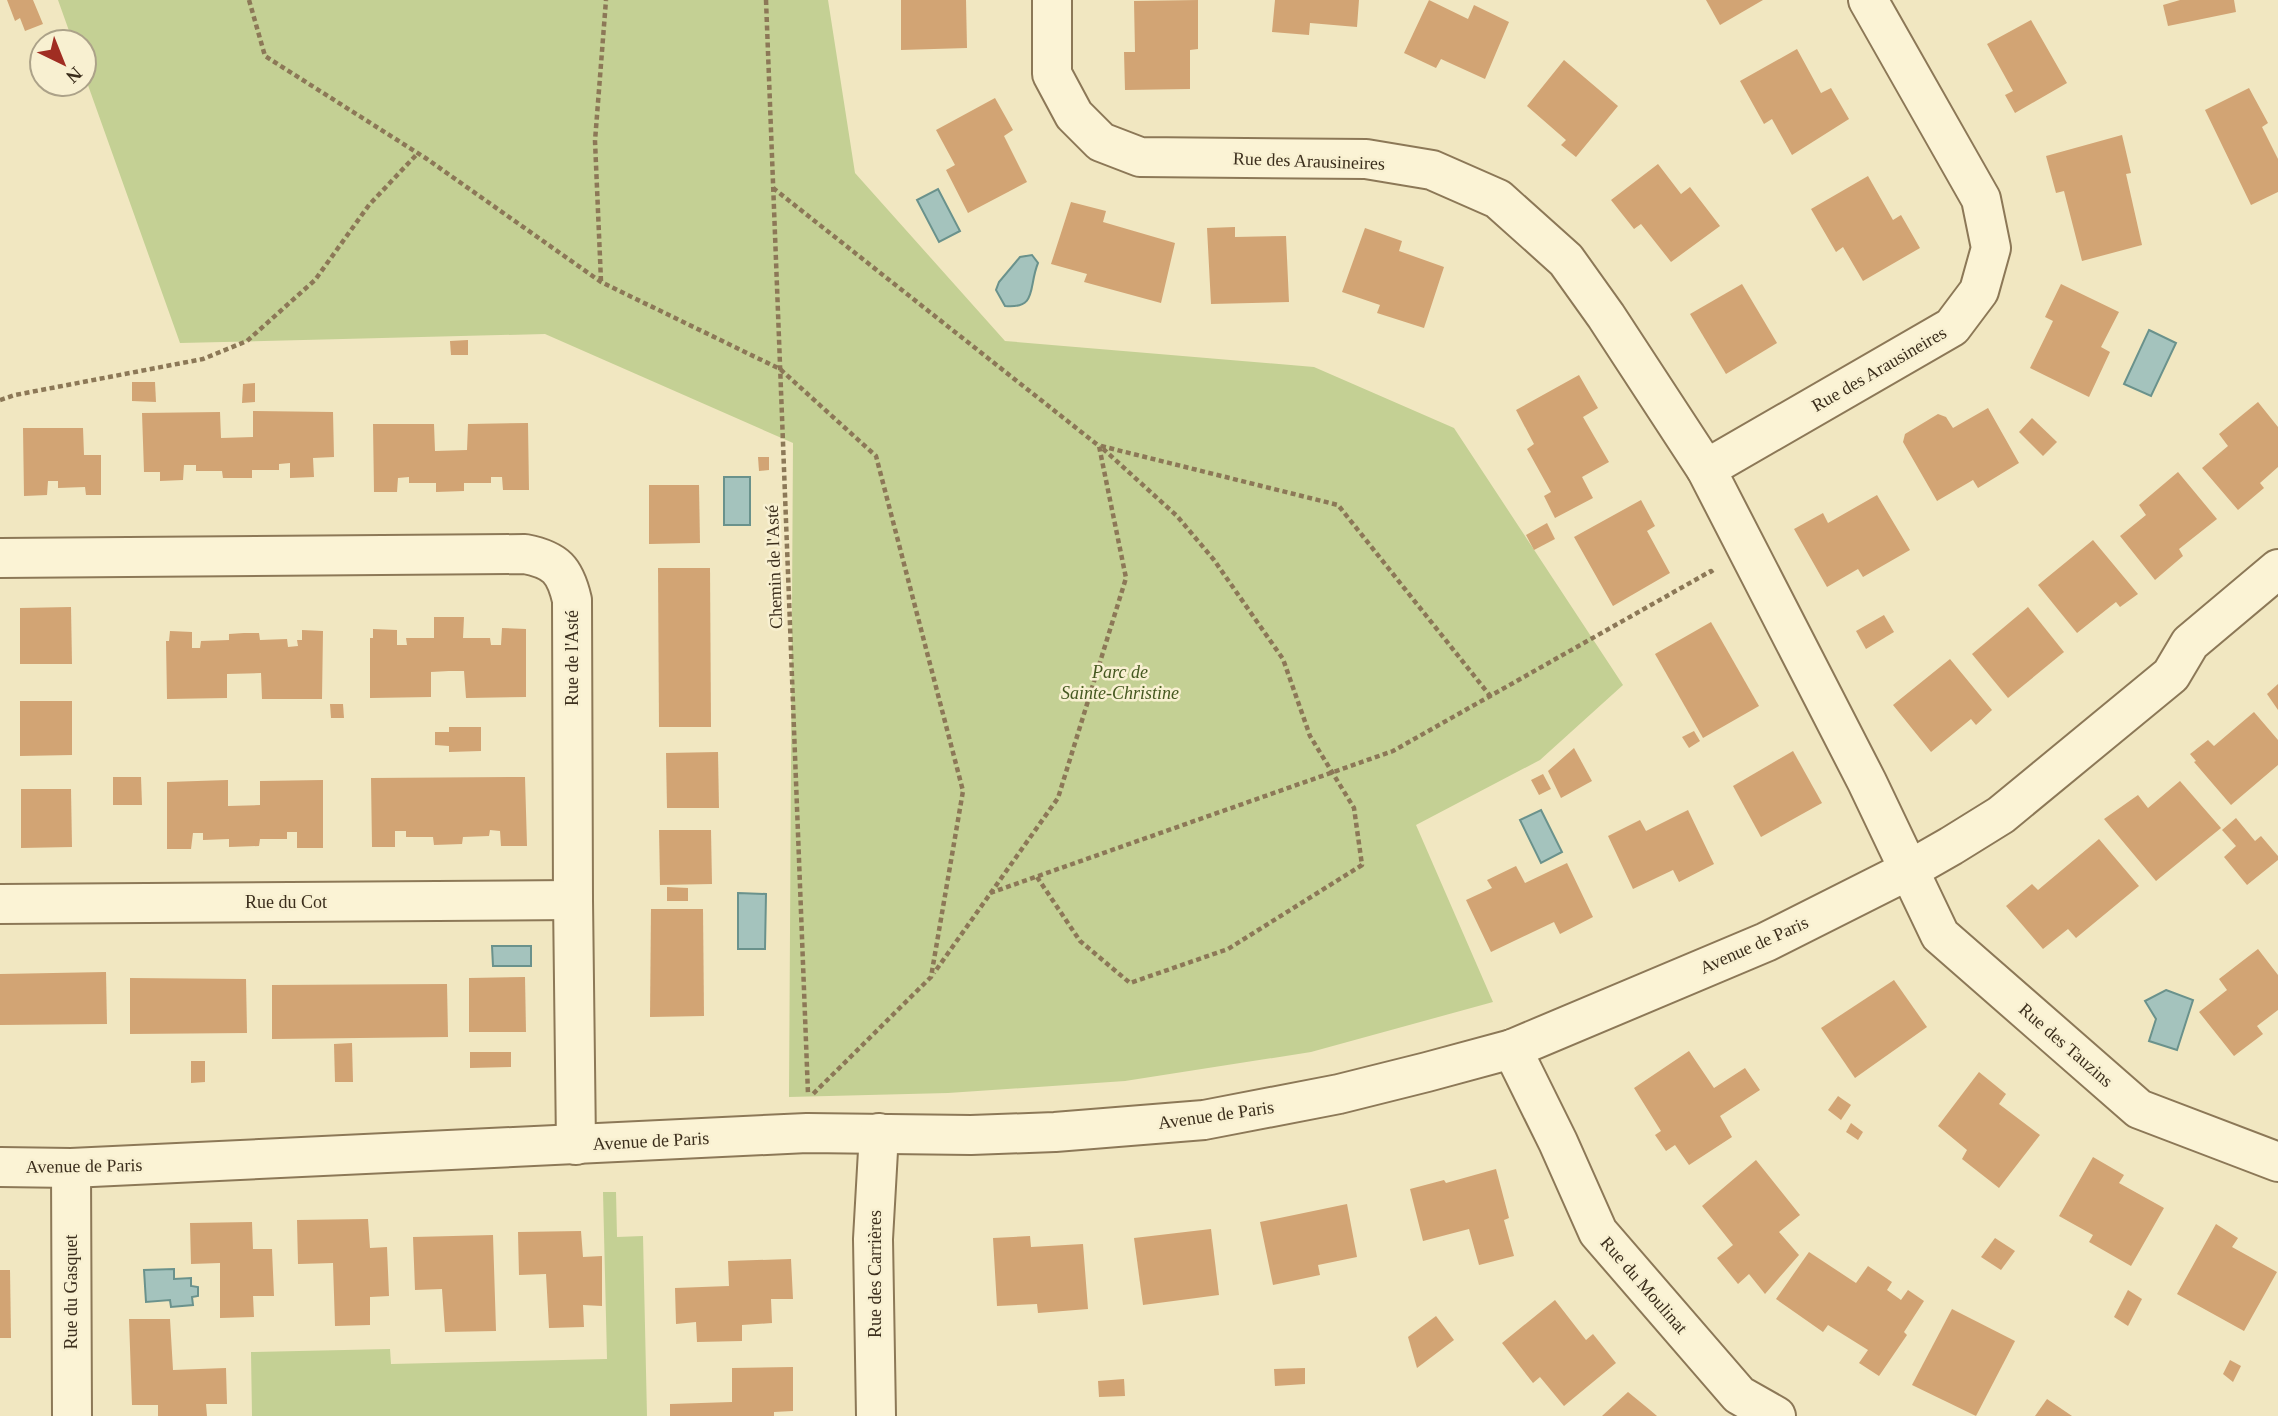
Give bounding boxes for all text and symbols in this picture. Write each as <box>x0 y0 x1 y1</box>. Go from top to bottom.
north arrow <box>28 28 98 98</box>
text: N <box>62 63 86 88</box>
street label: Rue des Arausineires <box>1233 148 1385 174</box>
street label: Rue des Arausineires <box>1808 322 1950 416</box>
street label: Chemin de l'Asté <box>762 505 786 629</box>
street label: Rue de l'Asté <box>562 610 582 706</box>
park label: Parc de Sainte-Christine <box>1061 662 1179 703</box>
street label: Rue du Cot <box>245 892 327 912</box>
street label: Avenue de Paris <box>1697 912 1811 978</box>
street label: Rue des Tauzins <box>2015 999 2117 1091</box>
street label: Avenue de Paris <box>1157 1097 1275 1133</box>
street label: Avenue de Paris <box>592 1128 710 1154</box>
street label: Avenue de Paris <box>26 1155 142 1177</box>
street label: Rue des Carrières <box>865 1210 885 1338</box>
street label: Rue du Moulinat <box>1596 1232 1692 1338</box>
street label: Rue du Gasquet <box>61 1235 81 1349</box>

